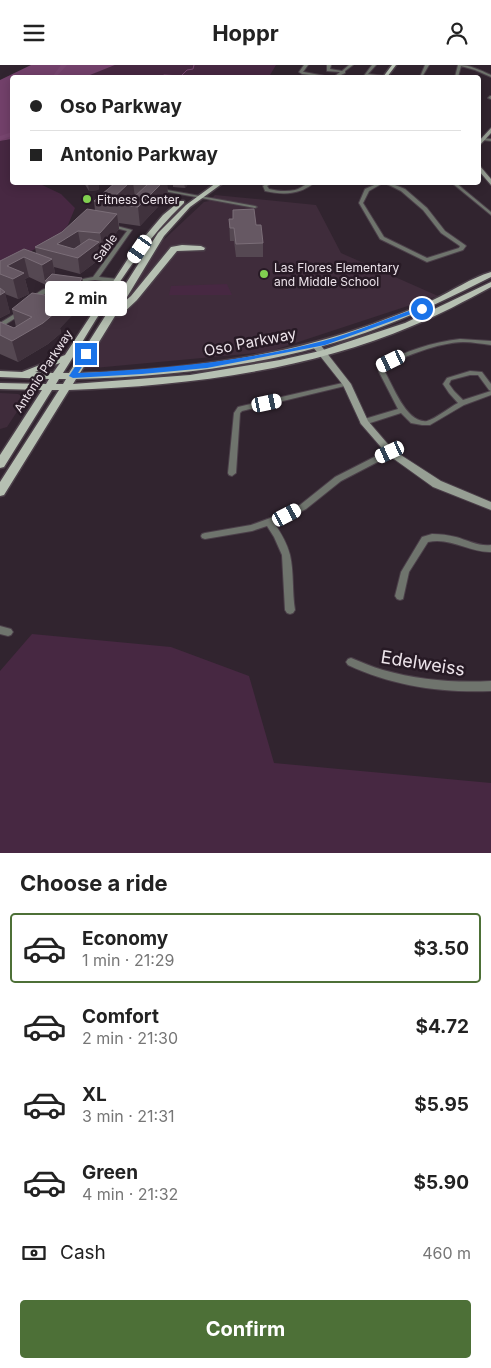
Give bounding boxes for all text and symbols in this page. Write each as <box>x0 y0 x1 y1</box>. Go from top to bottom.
icon: menu <box>20 19 48 47</box>
icon: person <box>443 19 471 47</box>
text: Hoppr <box>212 20 279 46</box>
text: Oso Parkway <box>60 95 182 118</box>
text: Antonio Parkway <box>60 143 218 166</box>
place label: Fitness Center <box>97 192 180 207</box>
marker: Fitness Center <box>81 193 93 205</box>
street label: Sable <box>90 231 120 265</box>
car <box>125 232 154 266</box>
place label: Las Flores Elementary and Middle School <box>274 260 400 289</box>
marker: Las Flores Elementary and Middle School <box>258 268 270 280</box>
callout: 2 min <box>45 281 127 317</box>
text: 2 min <box>65 288 107 308</box>
route start <box>411 298 433 320</box>
street label: Oso Parkway <box>202 324 298 360</box>
street label: Antonio Parkway <box>11 327 76 415</box>
route end <box>75 343 97 365</box>
car <box>374 348 407 374</box>
car <box>250 393 283 413</box>
car <box>373 439 406 465</box>
car <box>270 501 303 529</box>
street label: Edelweiss <box>379 646 467 680</box>
text: Choose a ride <box>20 870 168 896</box>
icon: car <box>22 926 67 971</box>
text: Economy <box>82 927 168 950</box>
text: $3.50 <box>414 937 469 960</box>
text: 1 min · 21:29 <box>82 950 175 970</box>
icon: car <box>22 1004 67 1049</box>
text: Comfort <box>82 1005 159 1028</box>
text: $4.72 <box>415 1015 469 1038</box>
text: 2 min · 21:30 <box>82 1028 178 1048</box>
icon: car <box>22 1082 67 1127</box>
text: XL <box>82 1083 107 1106</box>
text: $5.95 <box>414 1093 469 1116</box>
text: 3 min · 21:31 <box>82 1106 175 1126</box>
icon: car <box>22 1160 67 1205</box>
text: Green <box>82 1161 138 1184</box>
text: $5.90 <box>414 1171 469 1194</box>
text: 4 min · 21:32 <box>82 1184 178 1204</box>
icon: cash <box>20 1239 48 1267</box>
text: Cash <box>60 1241 106 1264</box>
text: 460 m <box>422 1243 471 1263</box>
button: Confirm <box>20 1300 471 1358</box>

